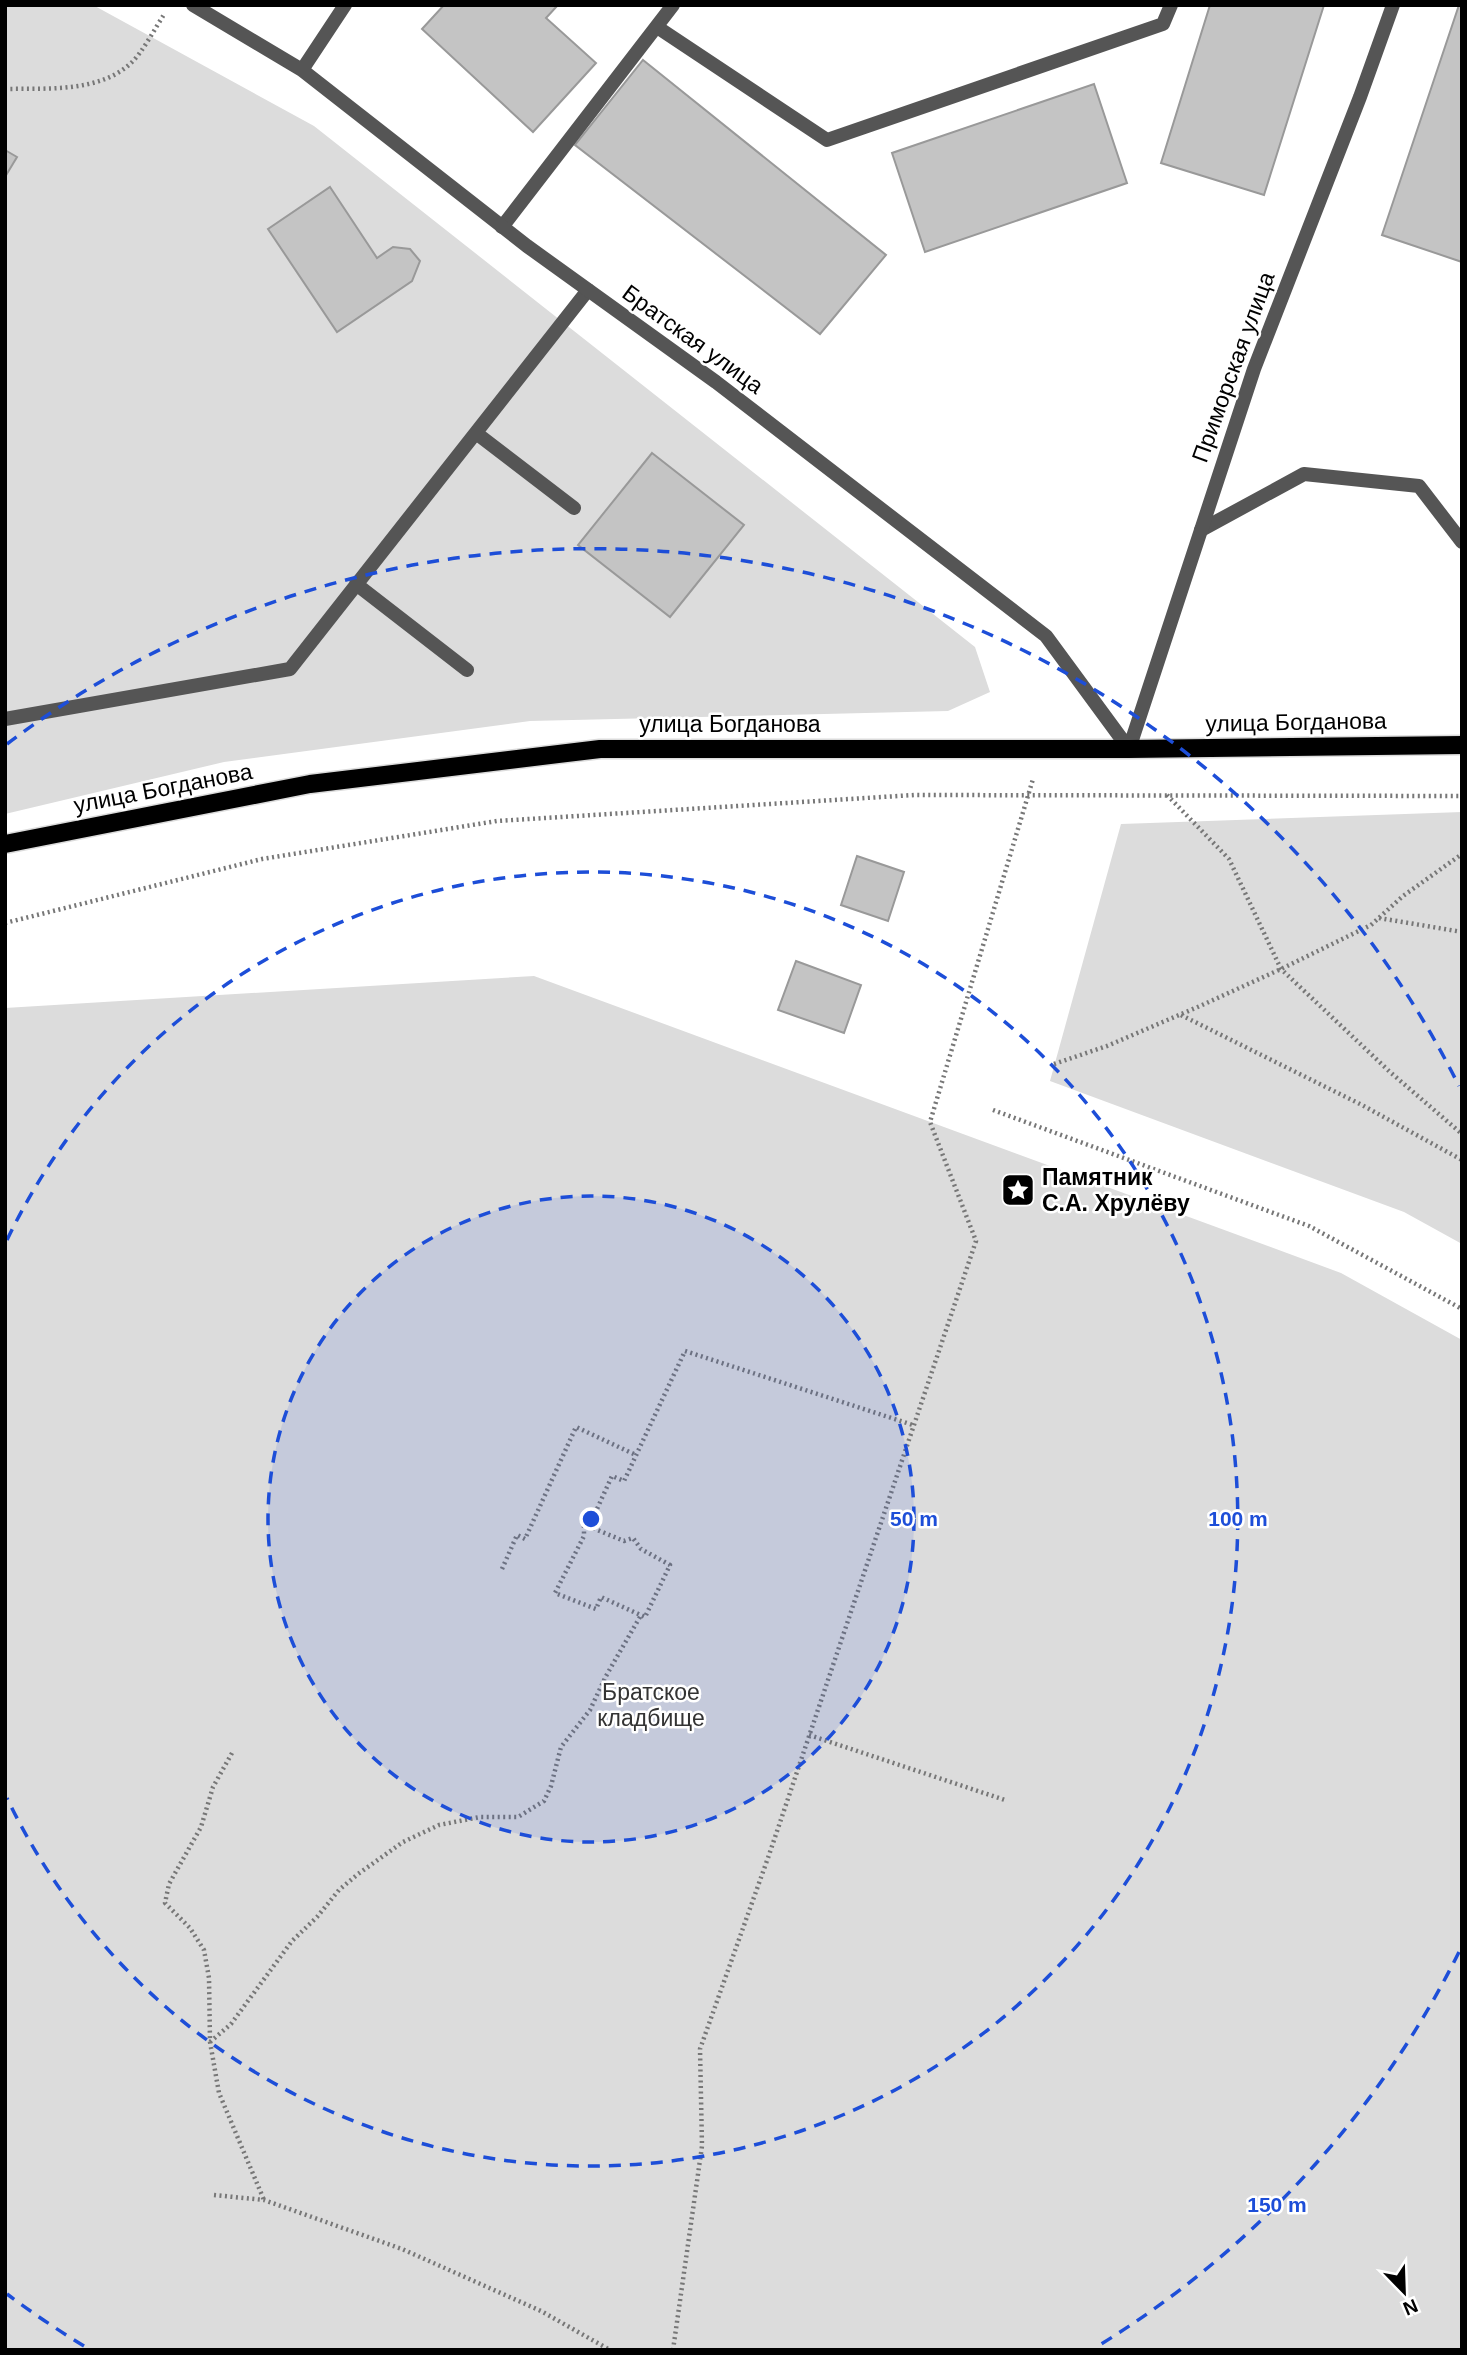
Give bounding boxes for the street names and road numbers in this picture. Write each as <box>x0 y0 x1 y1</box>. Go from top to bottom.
street label: Приморская улица <box>1186 268 1280 466</box>
street label: Братская улица <box>618 279 769 399</box>
street label: улица Богданова <box>1205 707 1387 737</box>
street label: улица Богданова <box>639 711 821 737</box>
street label: улица Богданова <box>72 758 255 818</box>

